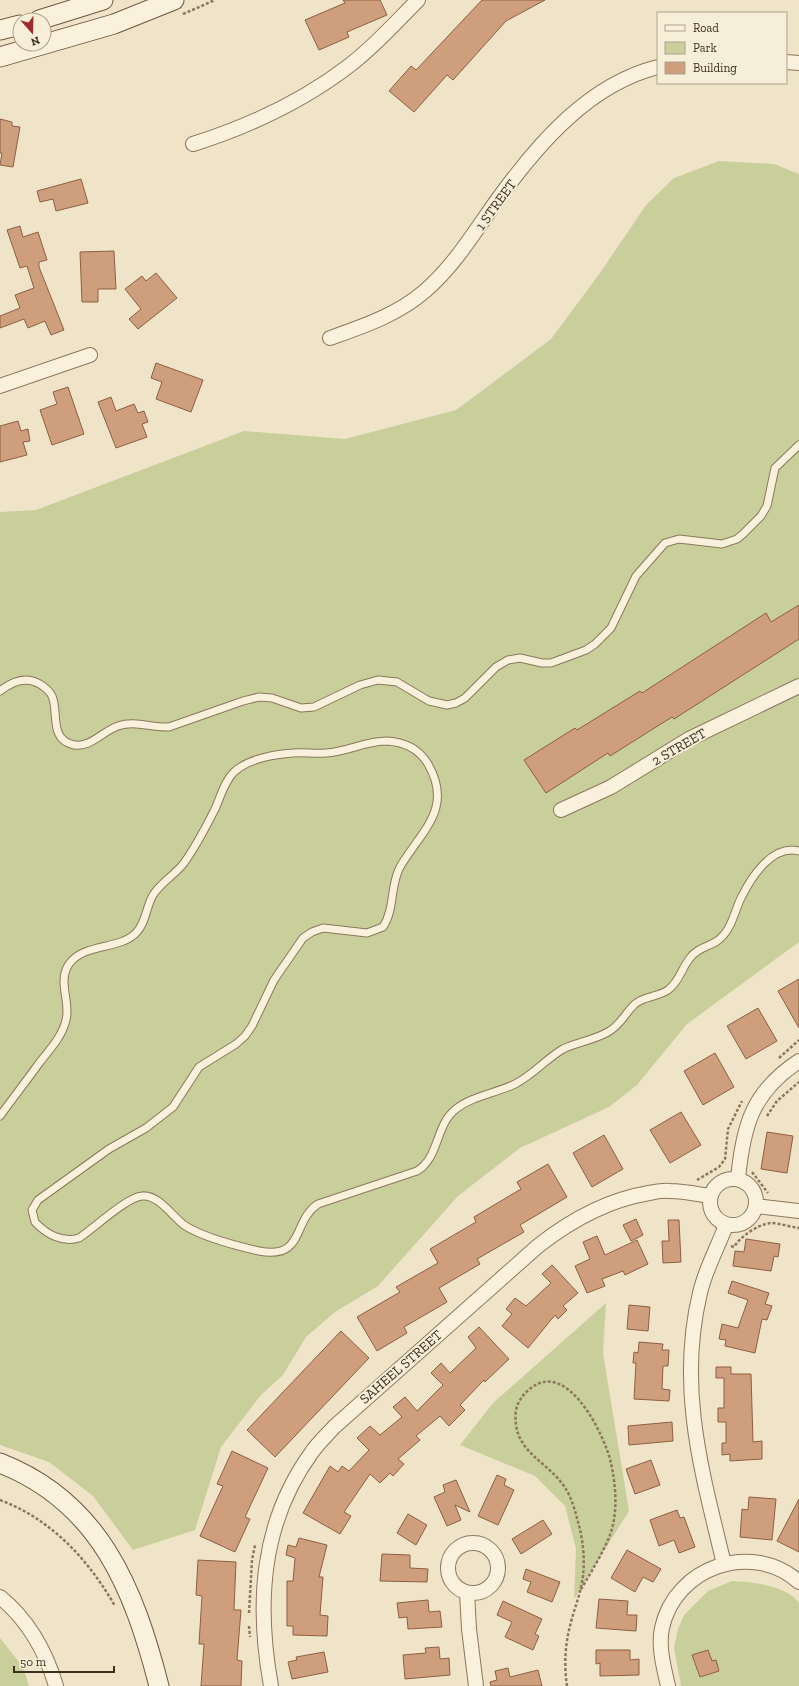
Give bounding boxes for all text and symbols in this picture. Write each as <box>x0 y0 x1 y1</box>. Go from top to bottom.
north arrow <box>12 12 52 52</box>
legend <box>657 12 787 84</box>
text: Road <box>693 21 719 35</box>
text: N <box>29 33 41 49</box>
text: Park <box>693 41 718 55</box>
text: Building <box>693 61 737 75</box>
street label: 1 STREET <box>472 176 520 234</box>
street label: 2 STREET <box>649 724 710 769</box>
street label: SAHEEL STREET <box>356 1326 446 1407</box>
scale bar <box>14 1648 114 1674</box>
text: 50 m <box>20 1655 47 1669</box>

